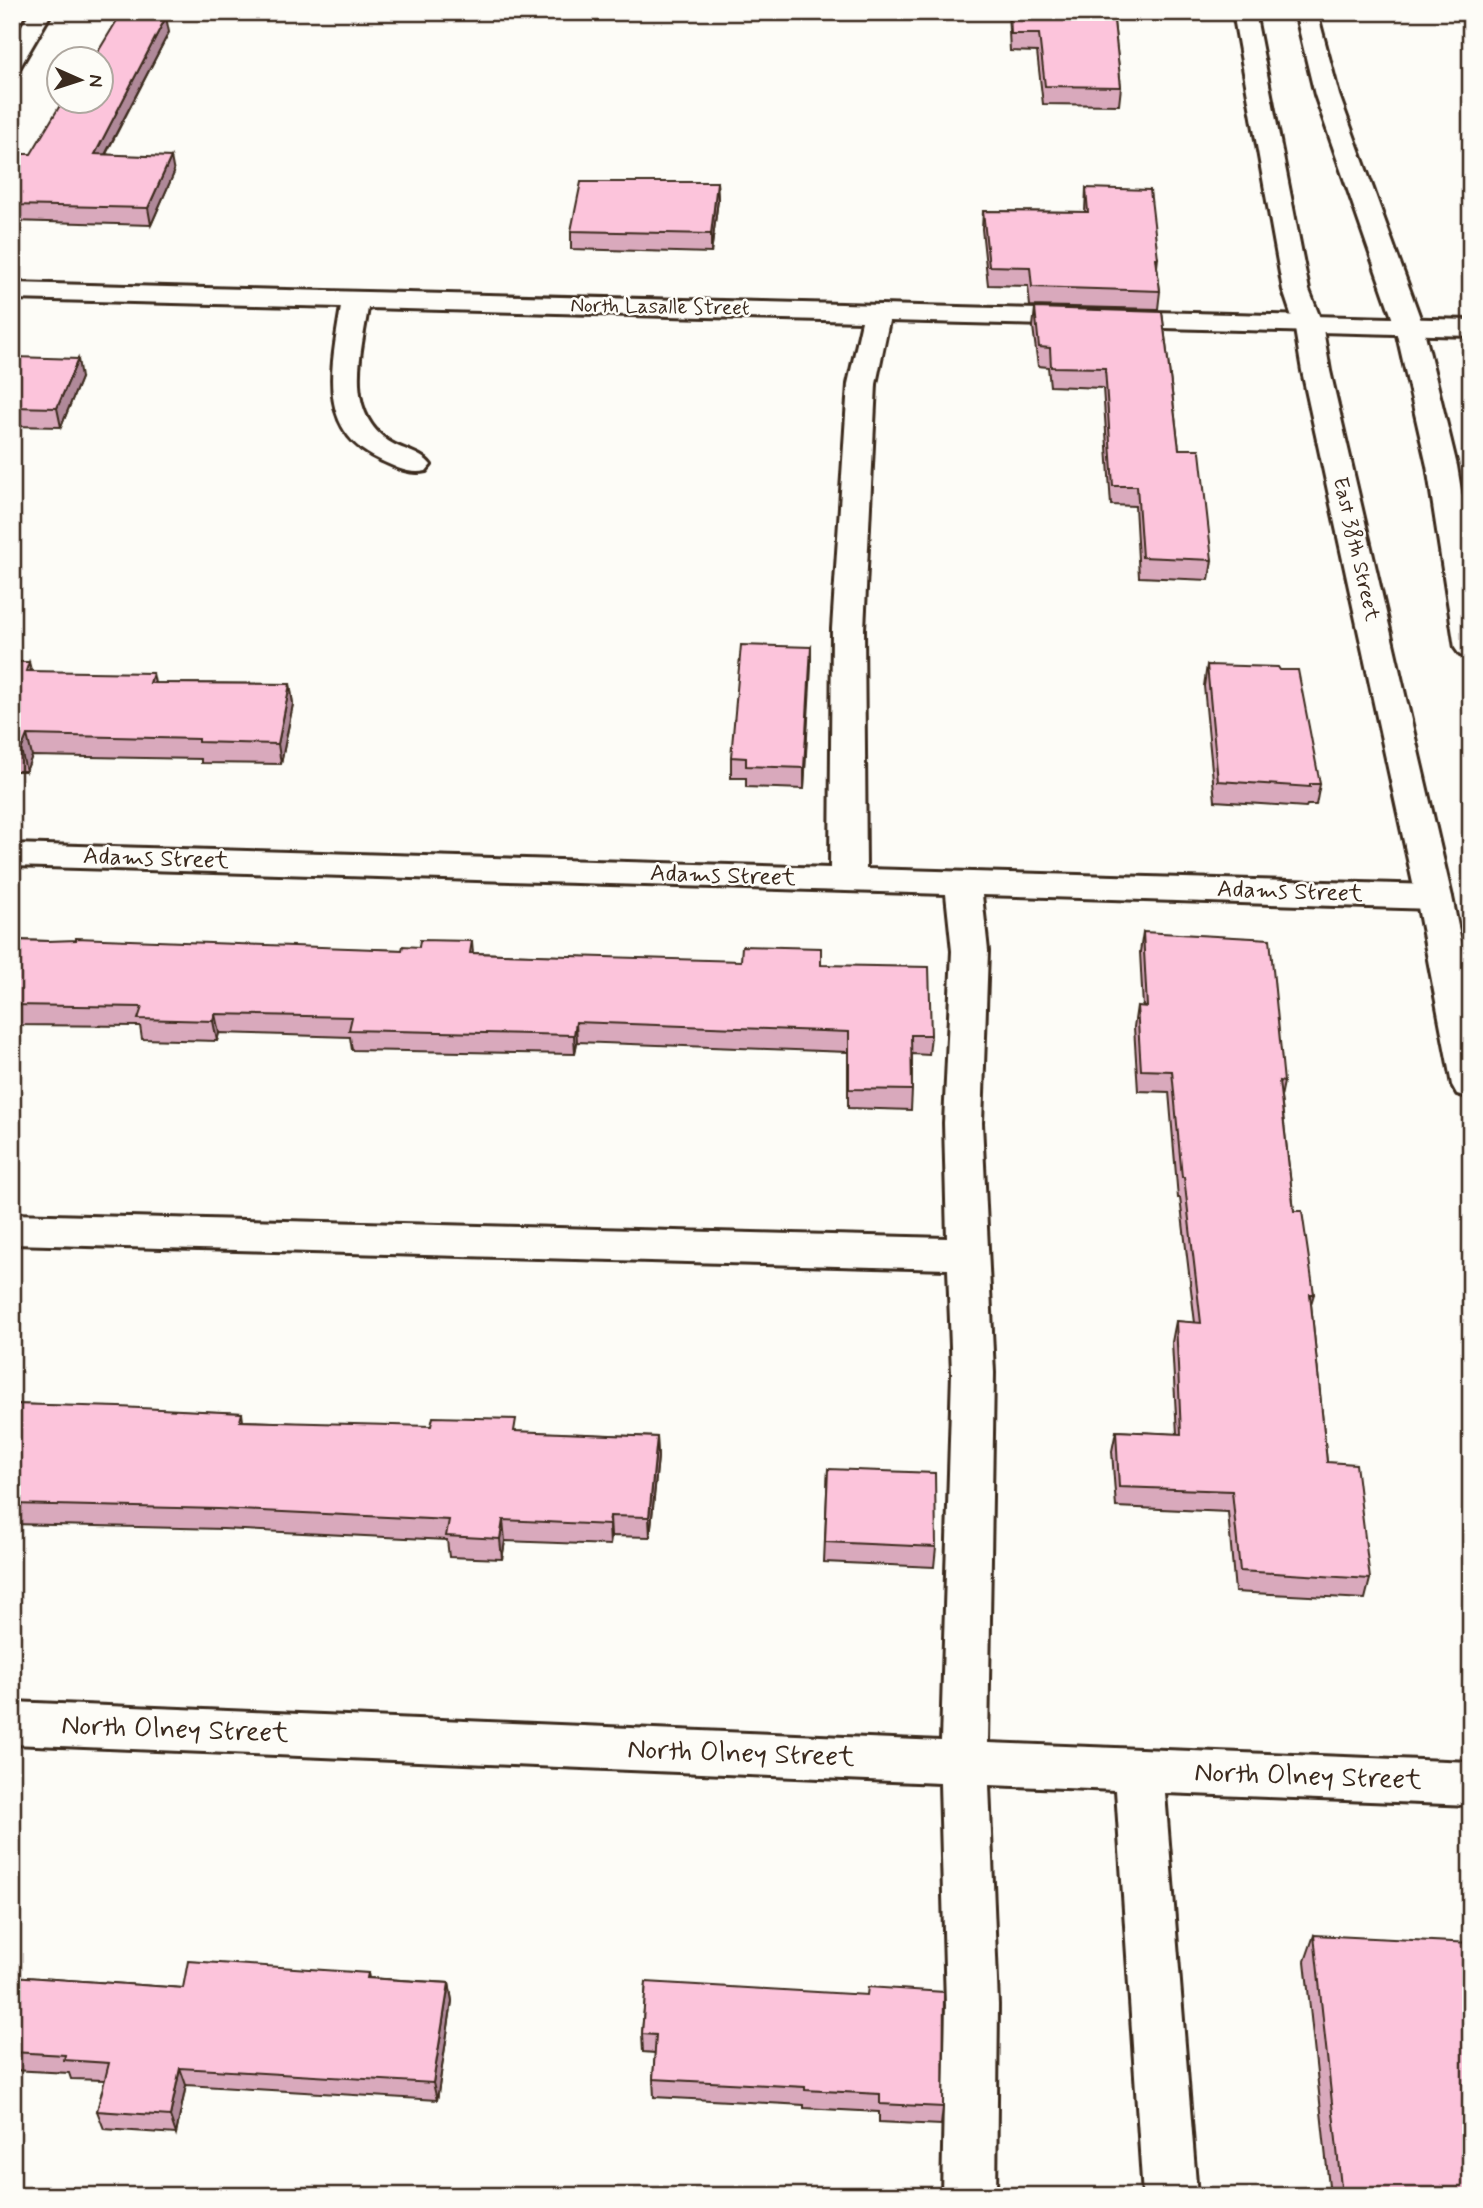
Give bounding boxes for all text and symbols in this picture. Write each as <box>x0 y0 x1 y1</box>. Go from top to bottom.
north arrow <box>46 46 116 116</box>
text: N <box>83 74 108 88</box>
street label: North Lasalle Street <box>570 291 750 323</box>
street label: East 38th Street <box>1326 474 1386 624</box>
street label: Adams Street <box>83 841 229 877</box>
street label: Adams Street <box>650 858 796 894</box>
street label: Adams Street <box>1217 874 1363 910</box>
street label: North Olney Street <box>61 1708 290 1752</box>
street label: North Olney Street <box>627 1732 856 1776</box>
street label: North Olney Street <box>1194 1755 1423 1799</box>

